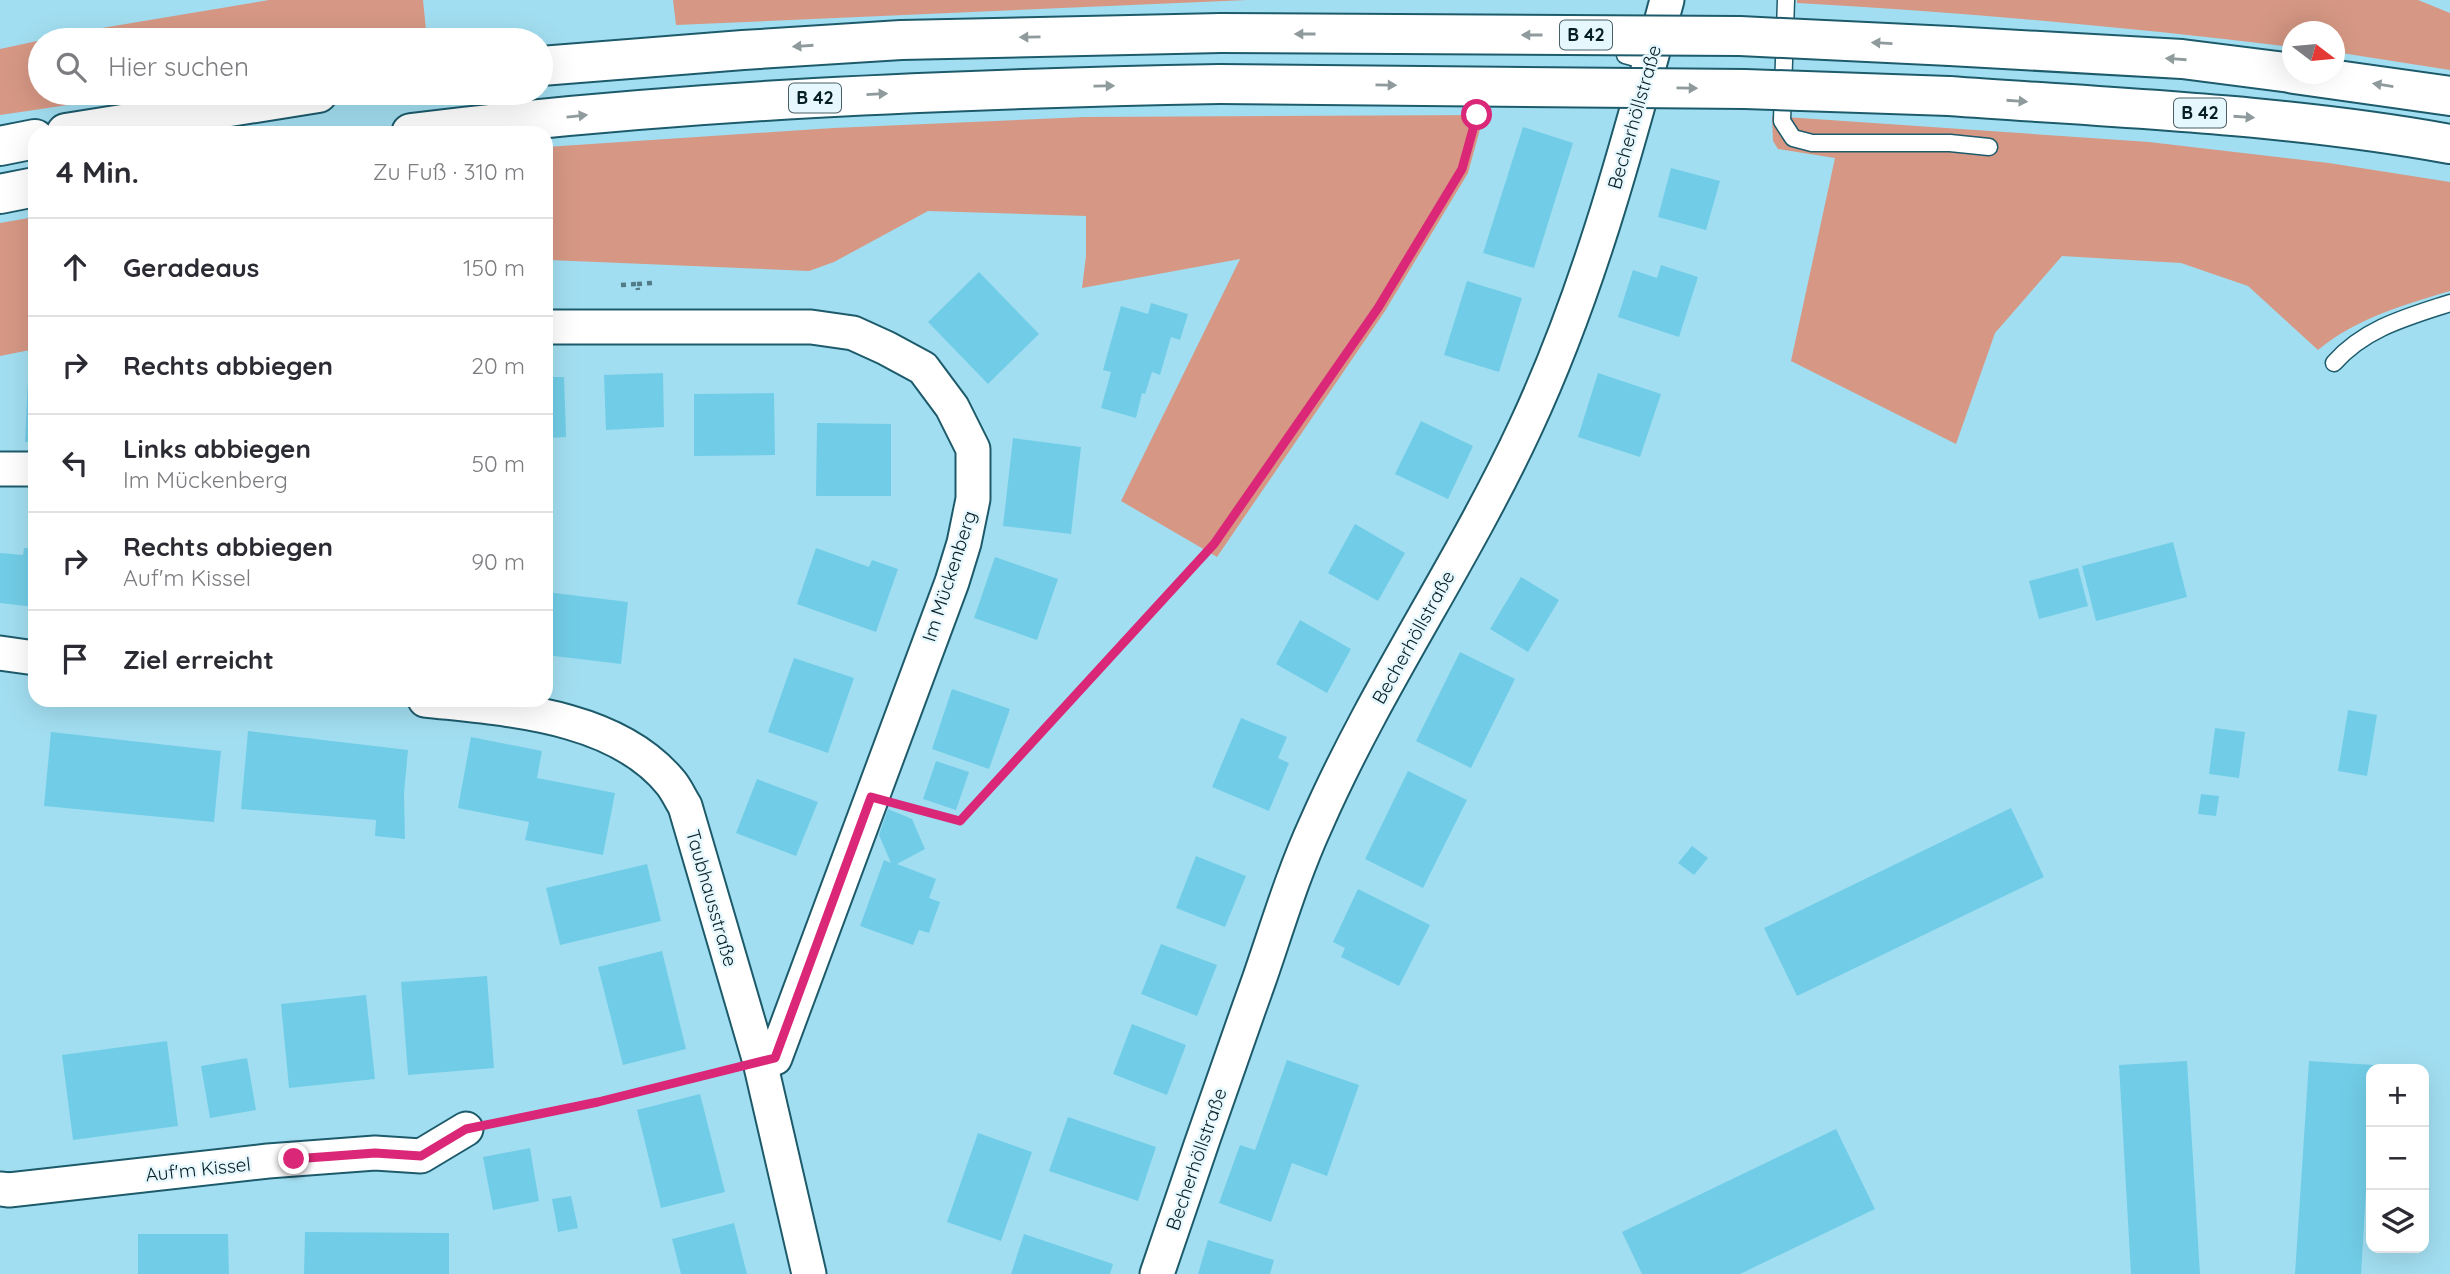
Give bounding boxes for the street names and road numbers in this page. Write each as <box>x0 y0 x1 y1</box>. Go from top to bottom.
road number: B 42 <box>1560 20 1612 50</box>
street label: Becherhöllstraße <box>1602 42 1666 192</box>
road number: B 42 <box>789 84 841 113</box>
road number: B 42 <box>2174 98 2226 128</box>
street label: Im Mückenberg <box>917 508 981 644</box>
street label: Becherhöllstraße <box>1366 566 1460 708</box>
street label: Taubhausstraße <box>681 827 743 969</box>
street label: Becherhöllstraße <box>1160 1085 1232 1233</box>
street label: Auf'm Kissel <box>144 1152 252 1186</box>

